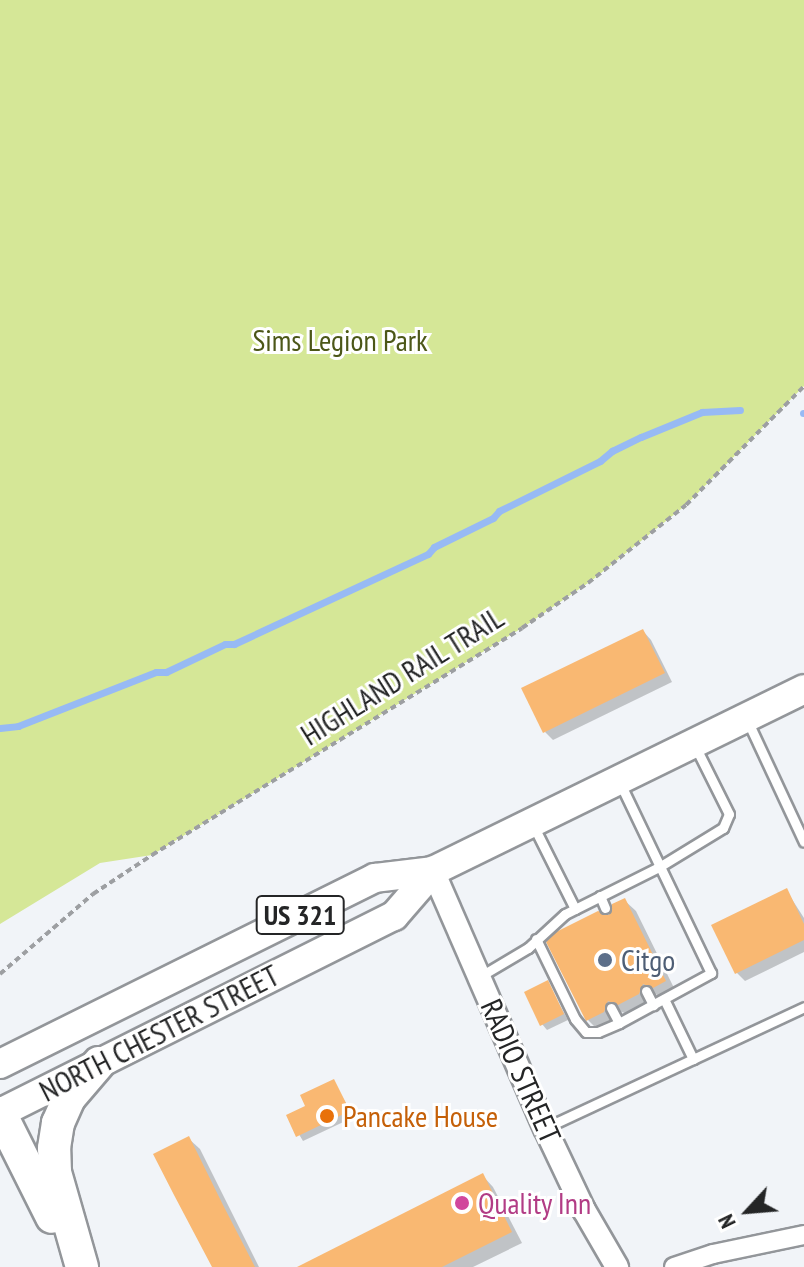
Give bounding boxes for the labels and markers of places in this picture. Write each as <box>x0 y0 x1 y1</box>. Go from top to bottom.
place label: Citgo <box>621 942 675 978</box>
marker: Citgo <box>596 951 614 969</box>
place label: Pancake House <box>343 1098 498 1134</box>
marker: Pancake House <box>318 1107 336 1125</box>
place label: Quality Inn <box>478 1185 592 1221</box>
marker: Quality Inn <box>453 1194 471 1212</box>

